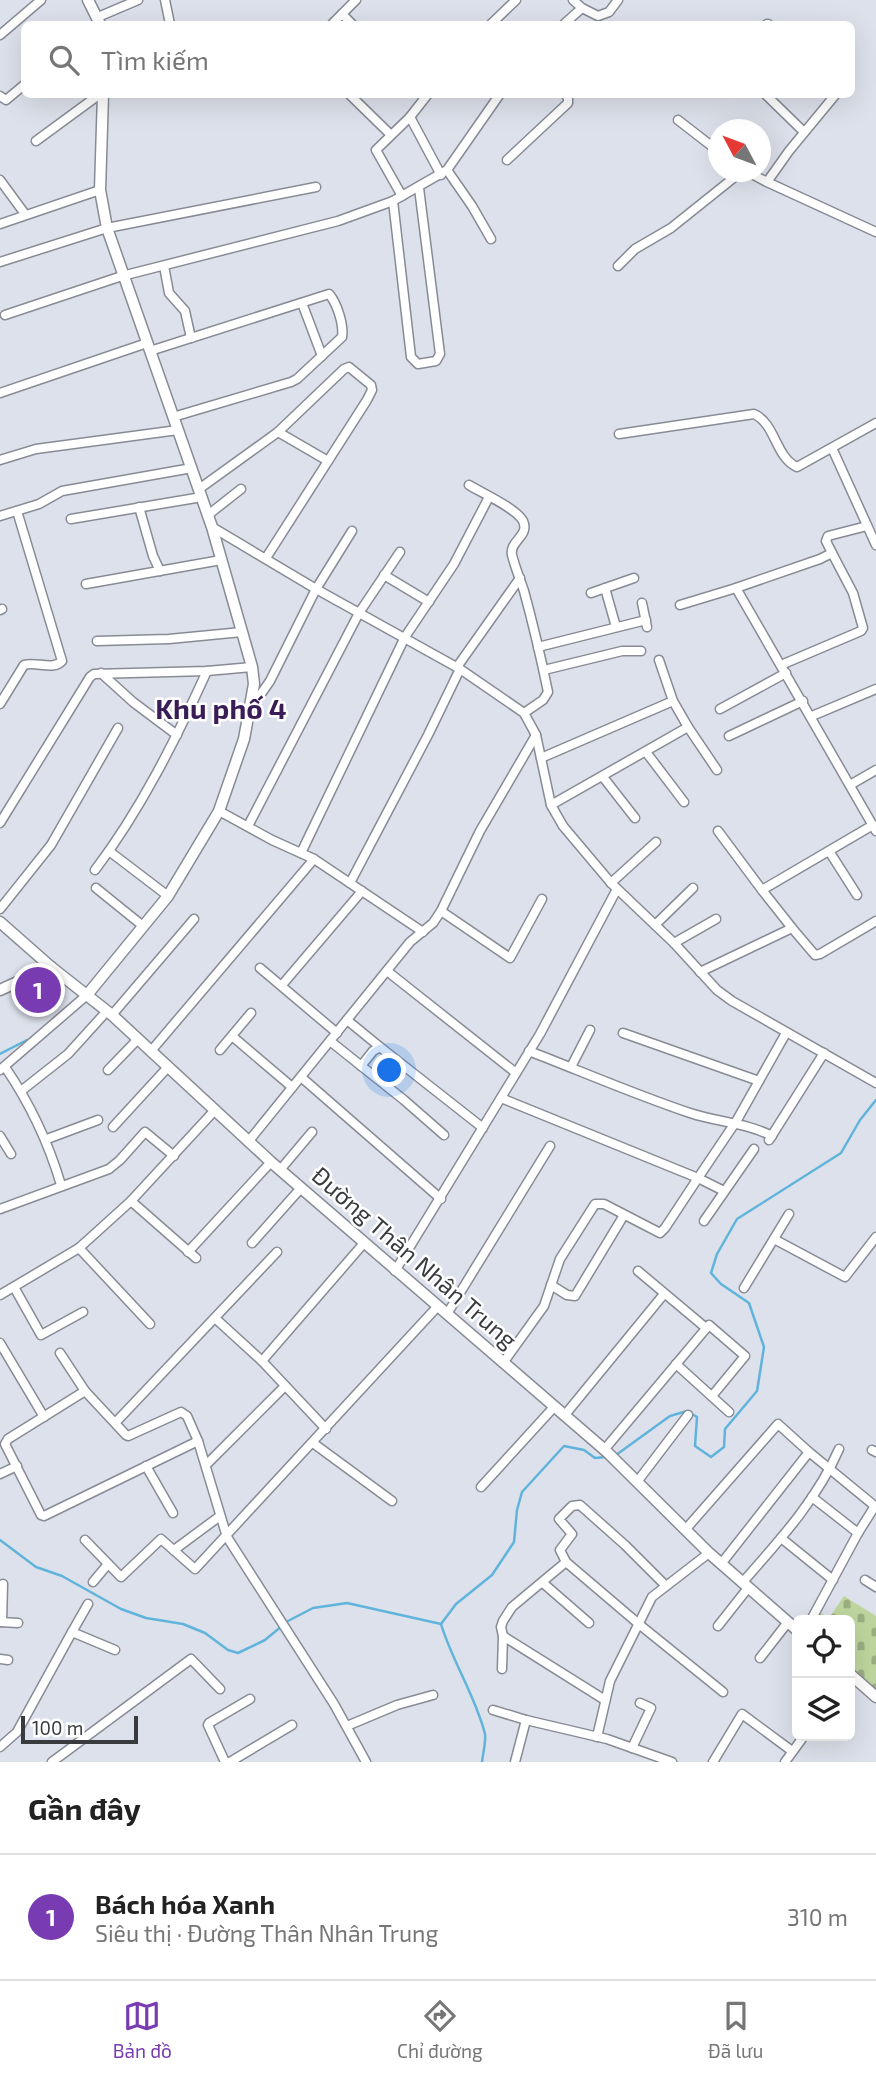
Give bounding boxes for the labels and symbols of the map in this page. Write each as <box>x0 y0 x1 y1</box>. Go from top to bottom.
north arrow <box>708 119 771 182</box>
district label: Khu phố 4 <box>155 691 287 725</box>
pin: 1 <box>15 964 61 1016</box>
your location <box>372 1053 406 1087</box>
street label: Đường Thân Nhân Trung <box>307 1160 523 1354</box>
scale bar <box>21 1713 138 1745</box>

